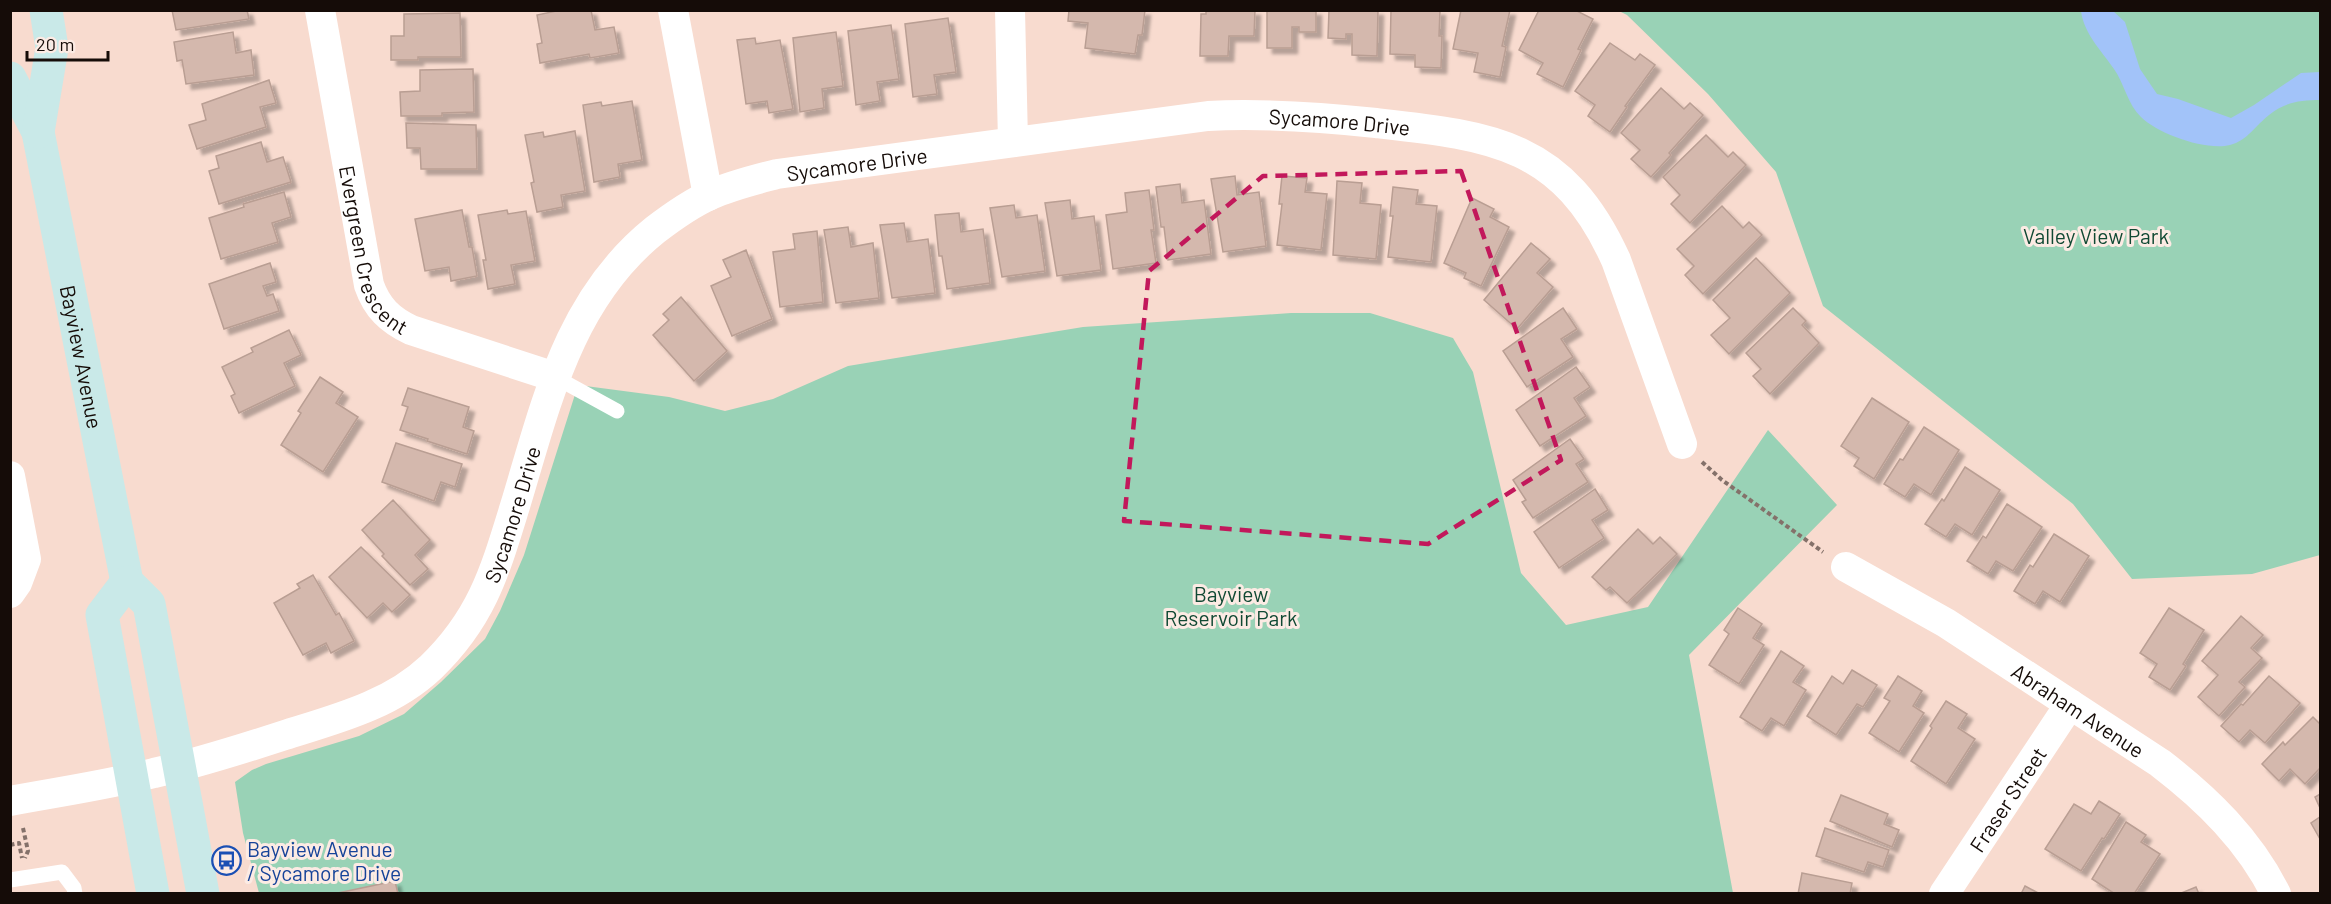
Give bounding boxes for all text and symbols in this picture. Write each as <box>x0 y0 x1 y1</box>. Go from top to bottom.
scale bar <box>27 24 108 62</box>
text: 20 m <box>36 33 74 55</box>
street label: Sycamore Drive <box>1268 103 1412 139</box>
street label: Sycamore Drive <box>785 141 929 185</box>
street label: Evergreen Crescent <box>335 163 413 339</box>
park label: Valley View Park <box>2023 223 2169 248</box>
street label: Bayview Avenue <box>56 283 109 431</box>
street label: Sycamore Drive <box>478 443 545 586</box>
park label: Bayview Reservoir Park <box>1165 581 1297 630</box>
street label: Abraham Avenue <box>2008 657 2149 762</box>
street label: Fraser Street <box>1963 742 2051 856</box>
place label: Bayview Avenue / Sycamore Drive <box>247 836 401 885</box>
bus stop icon: Bayview Avenue / Sycamore Drive <box>210 844 242 876</box>

